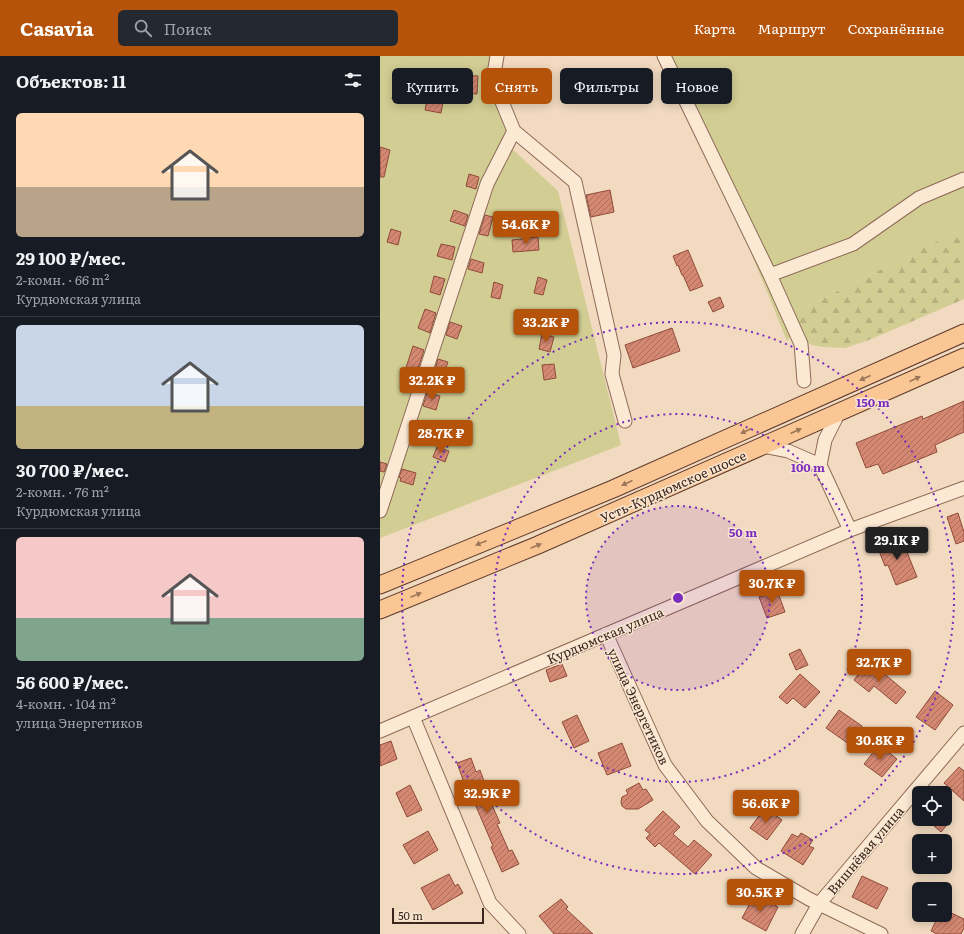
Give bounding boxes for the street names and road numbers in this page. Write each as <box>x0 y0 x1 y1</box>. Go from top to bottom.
street label: Усть-Курдюмское шоссе <box>597 445 749 527</box>
street label: Курдюмская улица <box>544 602 666 668</box>
street label: улица Энергетиков <box>604 645 674 767</box>
street label: Вишнёвая улица <box>822 802 908 898</box>

